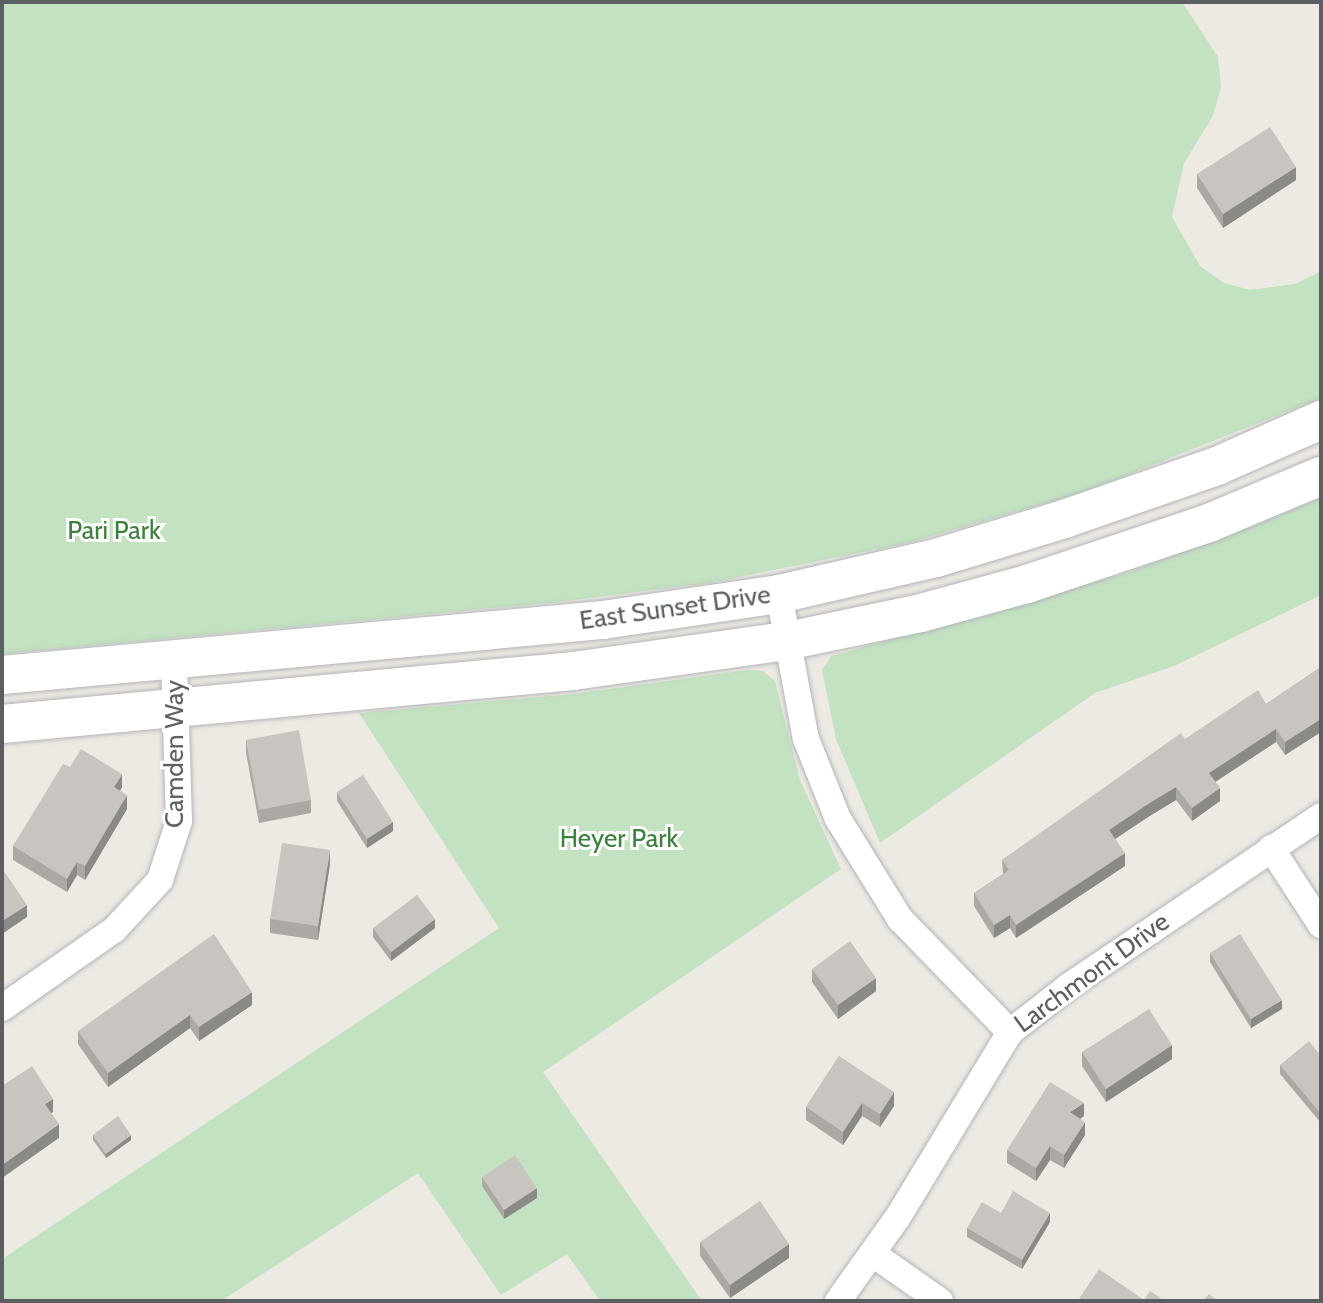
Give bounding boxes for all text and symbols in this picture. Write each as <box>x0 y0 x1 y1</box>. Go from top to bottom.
park label: Pari Park <box>67 515 161 547</box>
street label: East Sunset Drive <box>578 579 772 637</box>
street label: Camden Way <box>159 680 191 828</box>
park label: Heyer Park <box>560 823 678 855</box>
street label: Larchmont Drive <box>1009 906 1175 1040</box>

